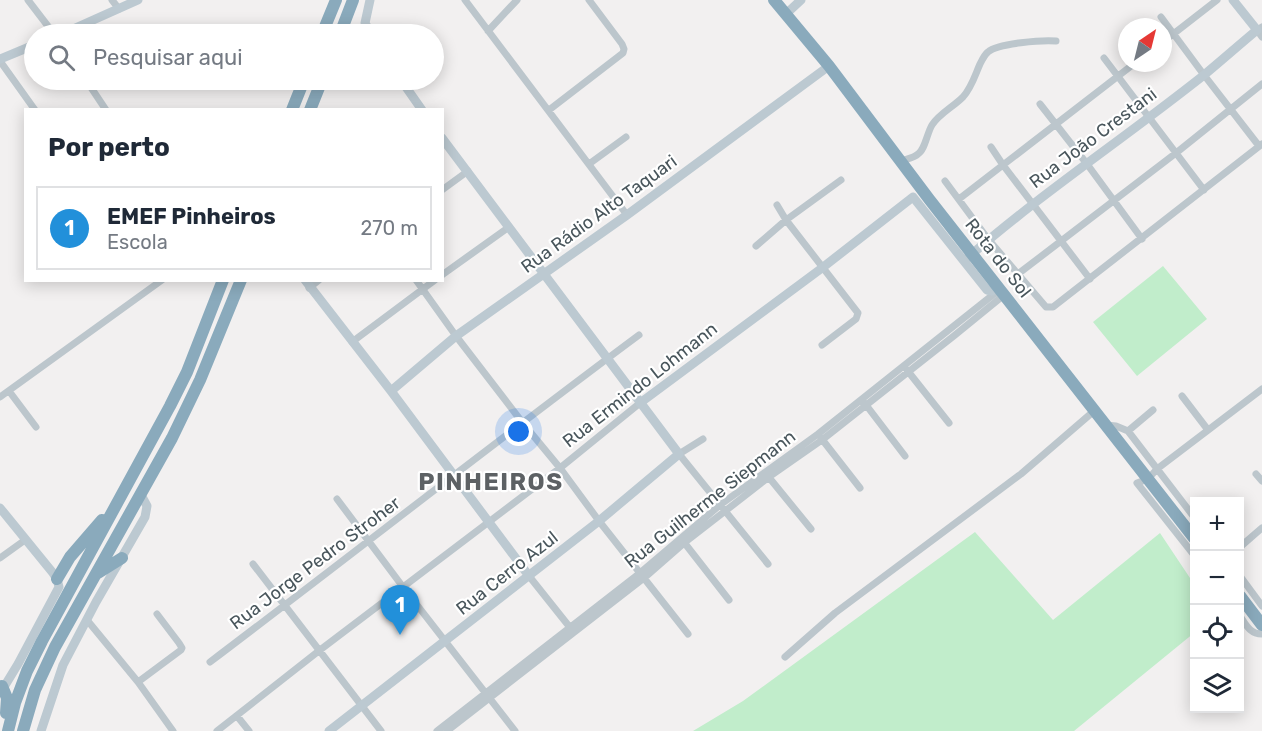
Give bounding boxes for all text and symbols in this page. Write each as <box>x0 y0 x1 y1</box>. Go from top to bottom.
north arrow <box>1118 18 1172 72</box>
search box <box>24 24 444 90</box>
icon: search <box>45 41 78 74</box>
text: Pesquisar aqui <box>93 44 243 71</box>
street label: Rua João Crestani <box>1025 83 1161 193</box>
text: Por perto <box>48 132 170 163</box>
street label: Rua Rádio Alto Taquari <box>517 150 681 278</box>
text: EMEF Pinheiros <box>107 203 276 230</box>
street label: Rota do Sol <box>960 214 1036 302</box>
text: 1 <box>65 216 74 240</box>
text: 270 m <box>361 216 418 240</box>
text: Escola <box>107 230 168 254</box>
street label: Rua Ermindo Lohmann <box>558 318 722 452</box>
your location <box>504 417 533 446</box>
street label: Rua Guilherme Siepmann <box>620 425 800 573</box>
district label: PINHEIROS <box>418 468 564 496</box>
street label: Rua Jorge Pedro Stroher <box>226 492 405 634</box>
map controls <box>1190 497 1244 713</box>
button: + <box>1190 497 1244 551</box>
street label: Rua Cerro Azul <box>452 526 562 620</box>
button: − <box>1190 551 1244 605</box>
pin: 1 <box>380 586 420 635</box>
button: locate <box>1190 605 1244 659</box>
button: layers <box>1190 659 1244 713</box>

